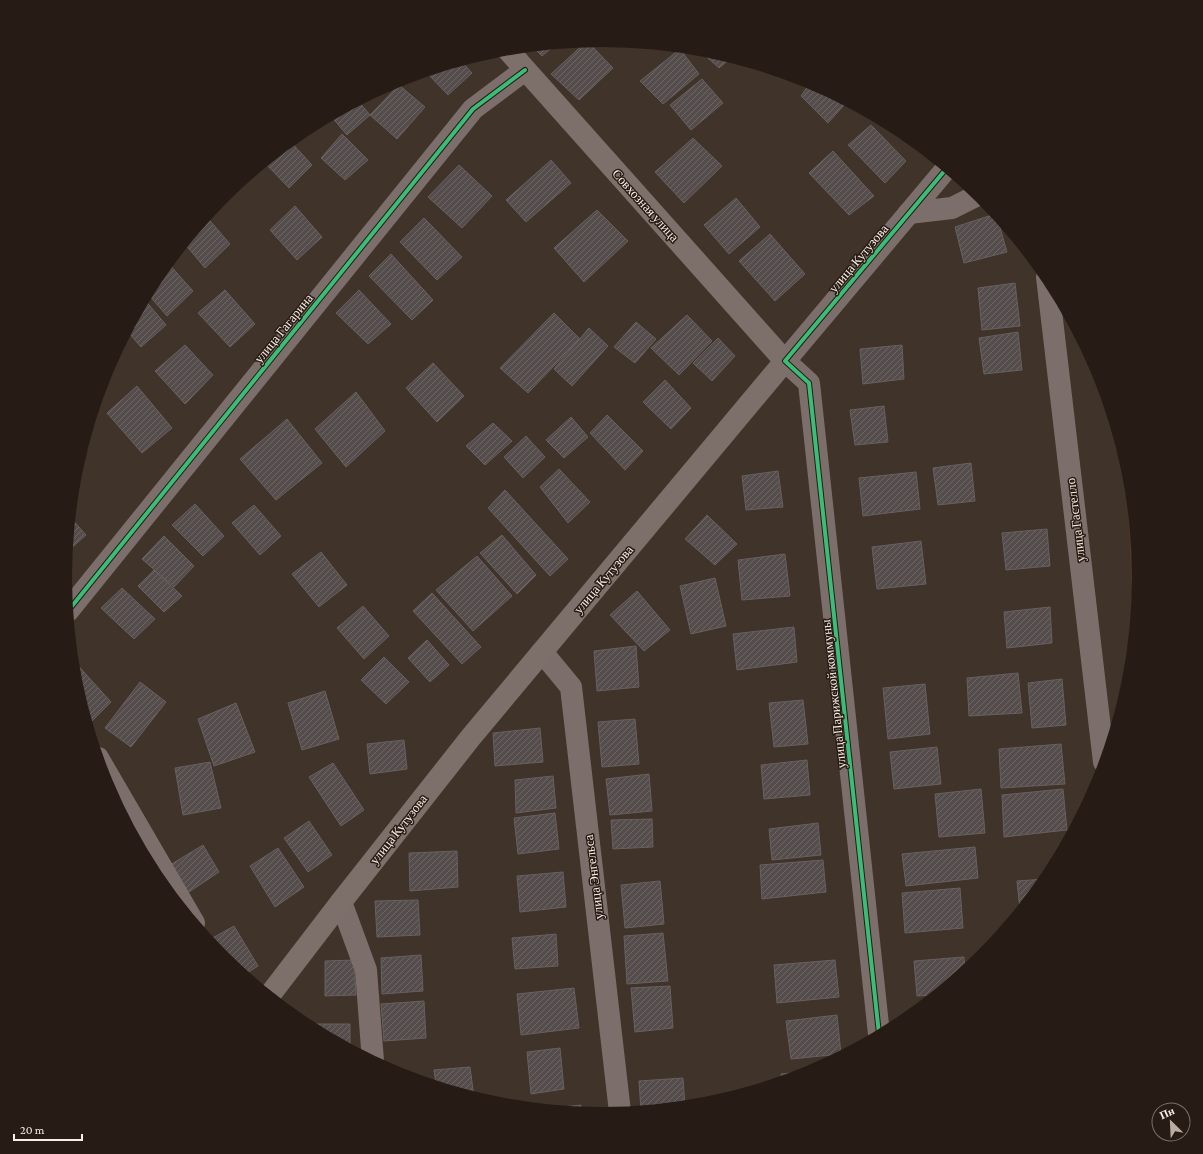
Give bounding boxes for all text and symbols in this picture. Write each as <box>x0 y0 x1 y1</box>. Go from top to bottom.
street label: Совхозная улица <box>609 166 682 245</box>
street label: улица Кутузова <box>826 221 891 295</box>
street label: улица Гагарина <box>251 290 316 366</box>
street label: улица Гастелло <box>1063 477 1088 563</box>
street label: улица Кутузова <box>571 542 636 616</box>
street label: улица Парижской коммуны <box>818 618 849 769</box>
street label: улица Кутузова <box>367 791 430 867</box>
street label: улица Энгельса <box>581 834 606 920</box>
north arrow <box>1151 1102 1191 1142</box>
text: Пн <box>1158 1104 1177 1121</box>
scale bar <box>14 1116 82 1142</box>
text: 20 m <box>20 1123 45 1137</box>

